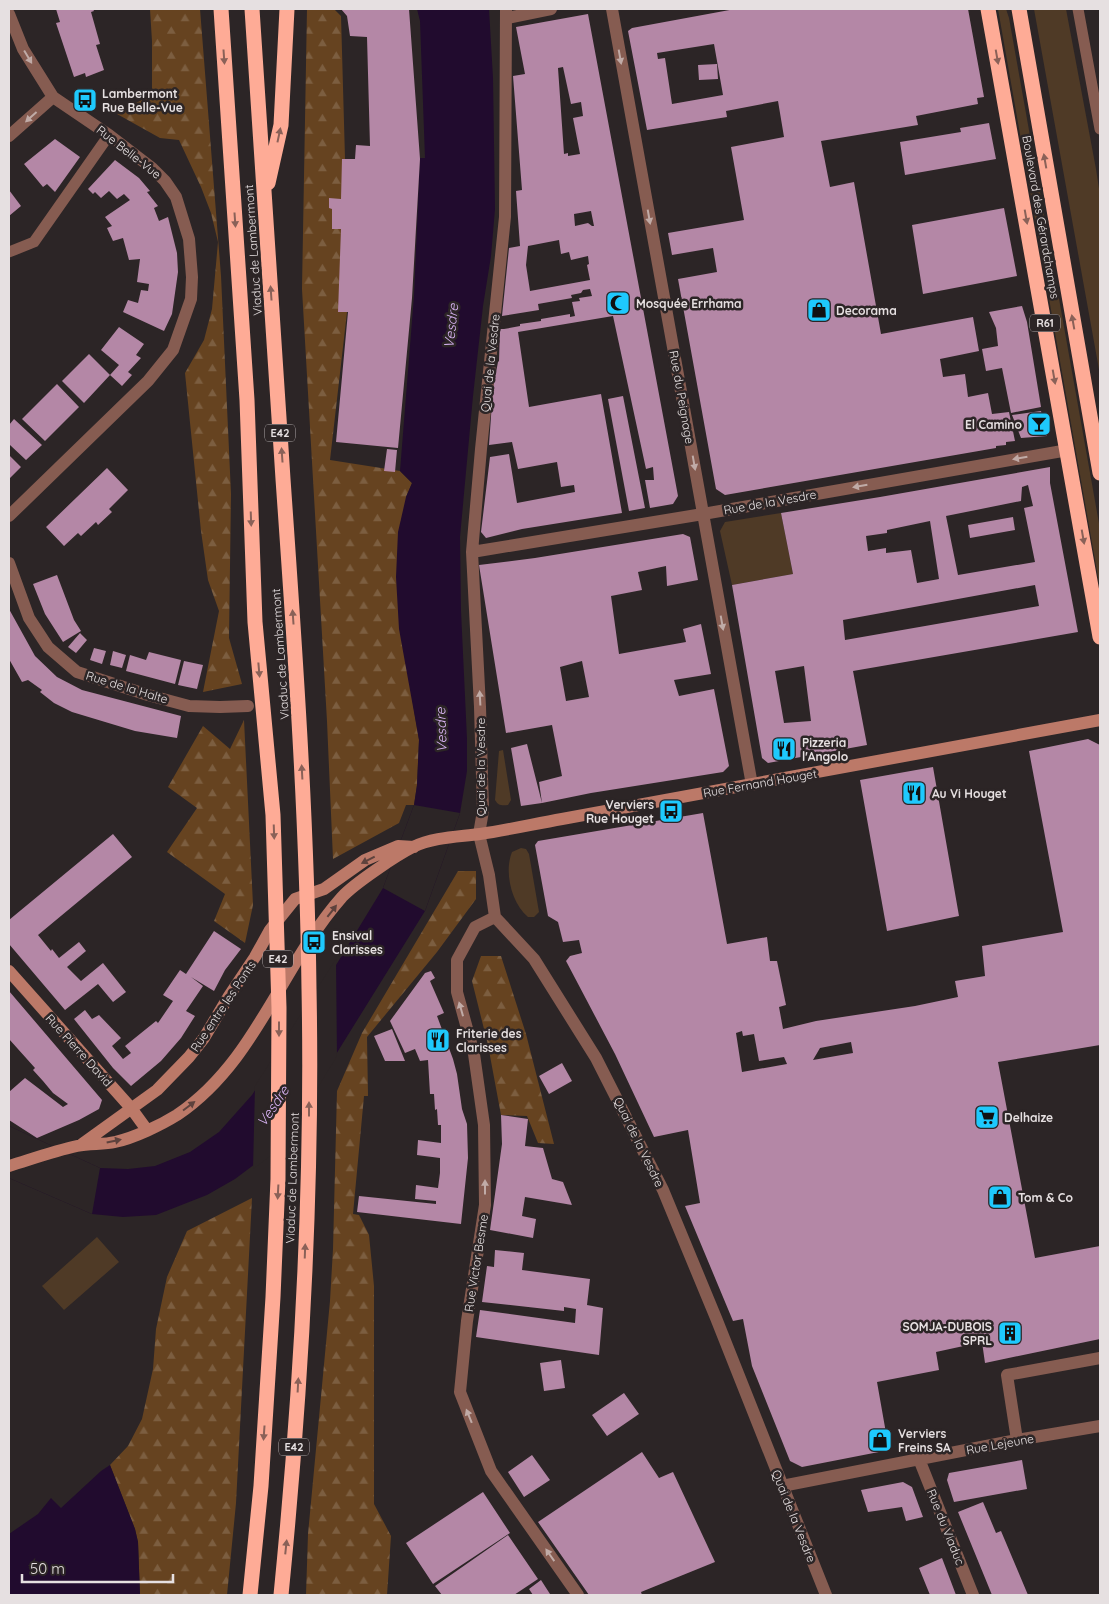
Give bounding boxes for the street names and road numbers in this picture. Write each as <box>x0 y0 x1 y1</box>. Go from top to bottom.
street label: Rue Belle-Vue <box>94 122 164 182</box>
street label: Boulevard des Gérardchamps <box>1019 134 1063 300</box>
street label: Viaduc de Lambermont <box>241 184 265 316</box>
street label: Quai de la Vesdre <box>477 313 503 413</box>
road number: R61 <box>1030 314 1060 332</box>
street label: Rue du Peignage <box>666 349 698 445</box>
road number: E42 <box>265 424 295 442</box>
street label: Rue de la Vesdre <box>722 486 818 518</box>
street label: Viaduc de Lambermont <box>268 588 292 720</box>
street label: Rue de la Halte <box>84 667 170 707</box>
street label: Quai de la Vesdre <box>473 718 488 816</box>
street label: Rue Fernand Houget <box>702 766 818 800</box>
road number: E42 <box>263 951 293 968</box>
street label: Rue entre les Ponts <box>187 957 259 1054</box>
street label: Rue Pierre David <box>43 1011 115 1089</box>
street label: Quai de la Vesdre <box>611 1094 667 1190</box>
street label: Viaduc de Lambermont <box>282 1112 302 1244</box>
street label: Rue Victor Besme <box>461 1213 491 1313</box>
street label: Rue Lejeune <box>965 1431 1035 1457</box>
road number: E42 <box>279 1438 309 1455</box>
street label: Quai de la Vesdre <box>769 1468 819 1565</box>
street label: Rue du Viaduc <box>924 1487 968 1567</box>

